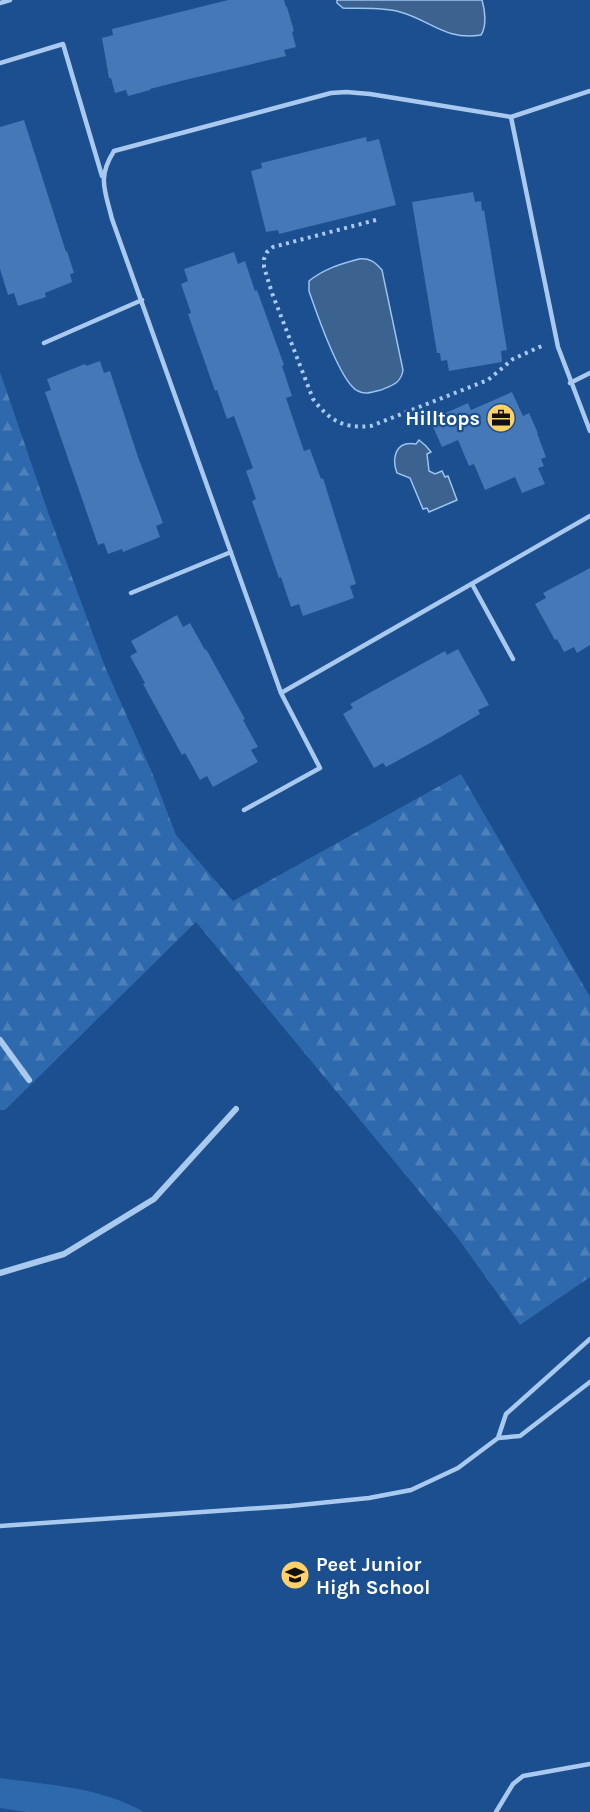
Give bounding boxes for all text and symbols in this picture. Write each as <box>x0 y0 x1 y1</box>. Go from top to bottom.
office icon: Hilltops <box>485 402 517 434</box>
place label: Hilltops <box>405 407 480 430</box>
place label: Peet Junior High School <box>316 1553 430 1599</box>
school or university icon: Peet Junior High School <box>279 1559 311 1591</box>

